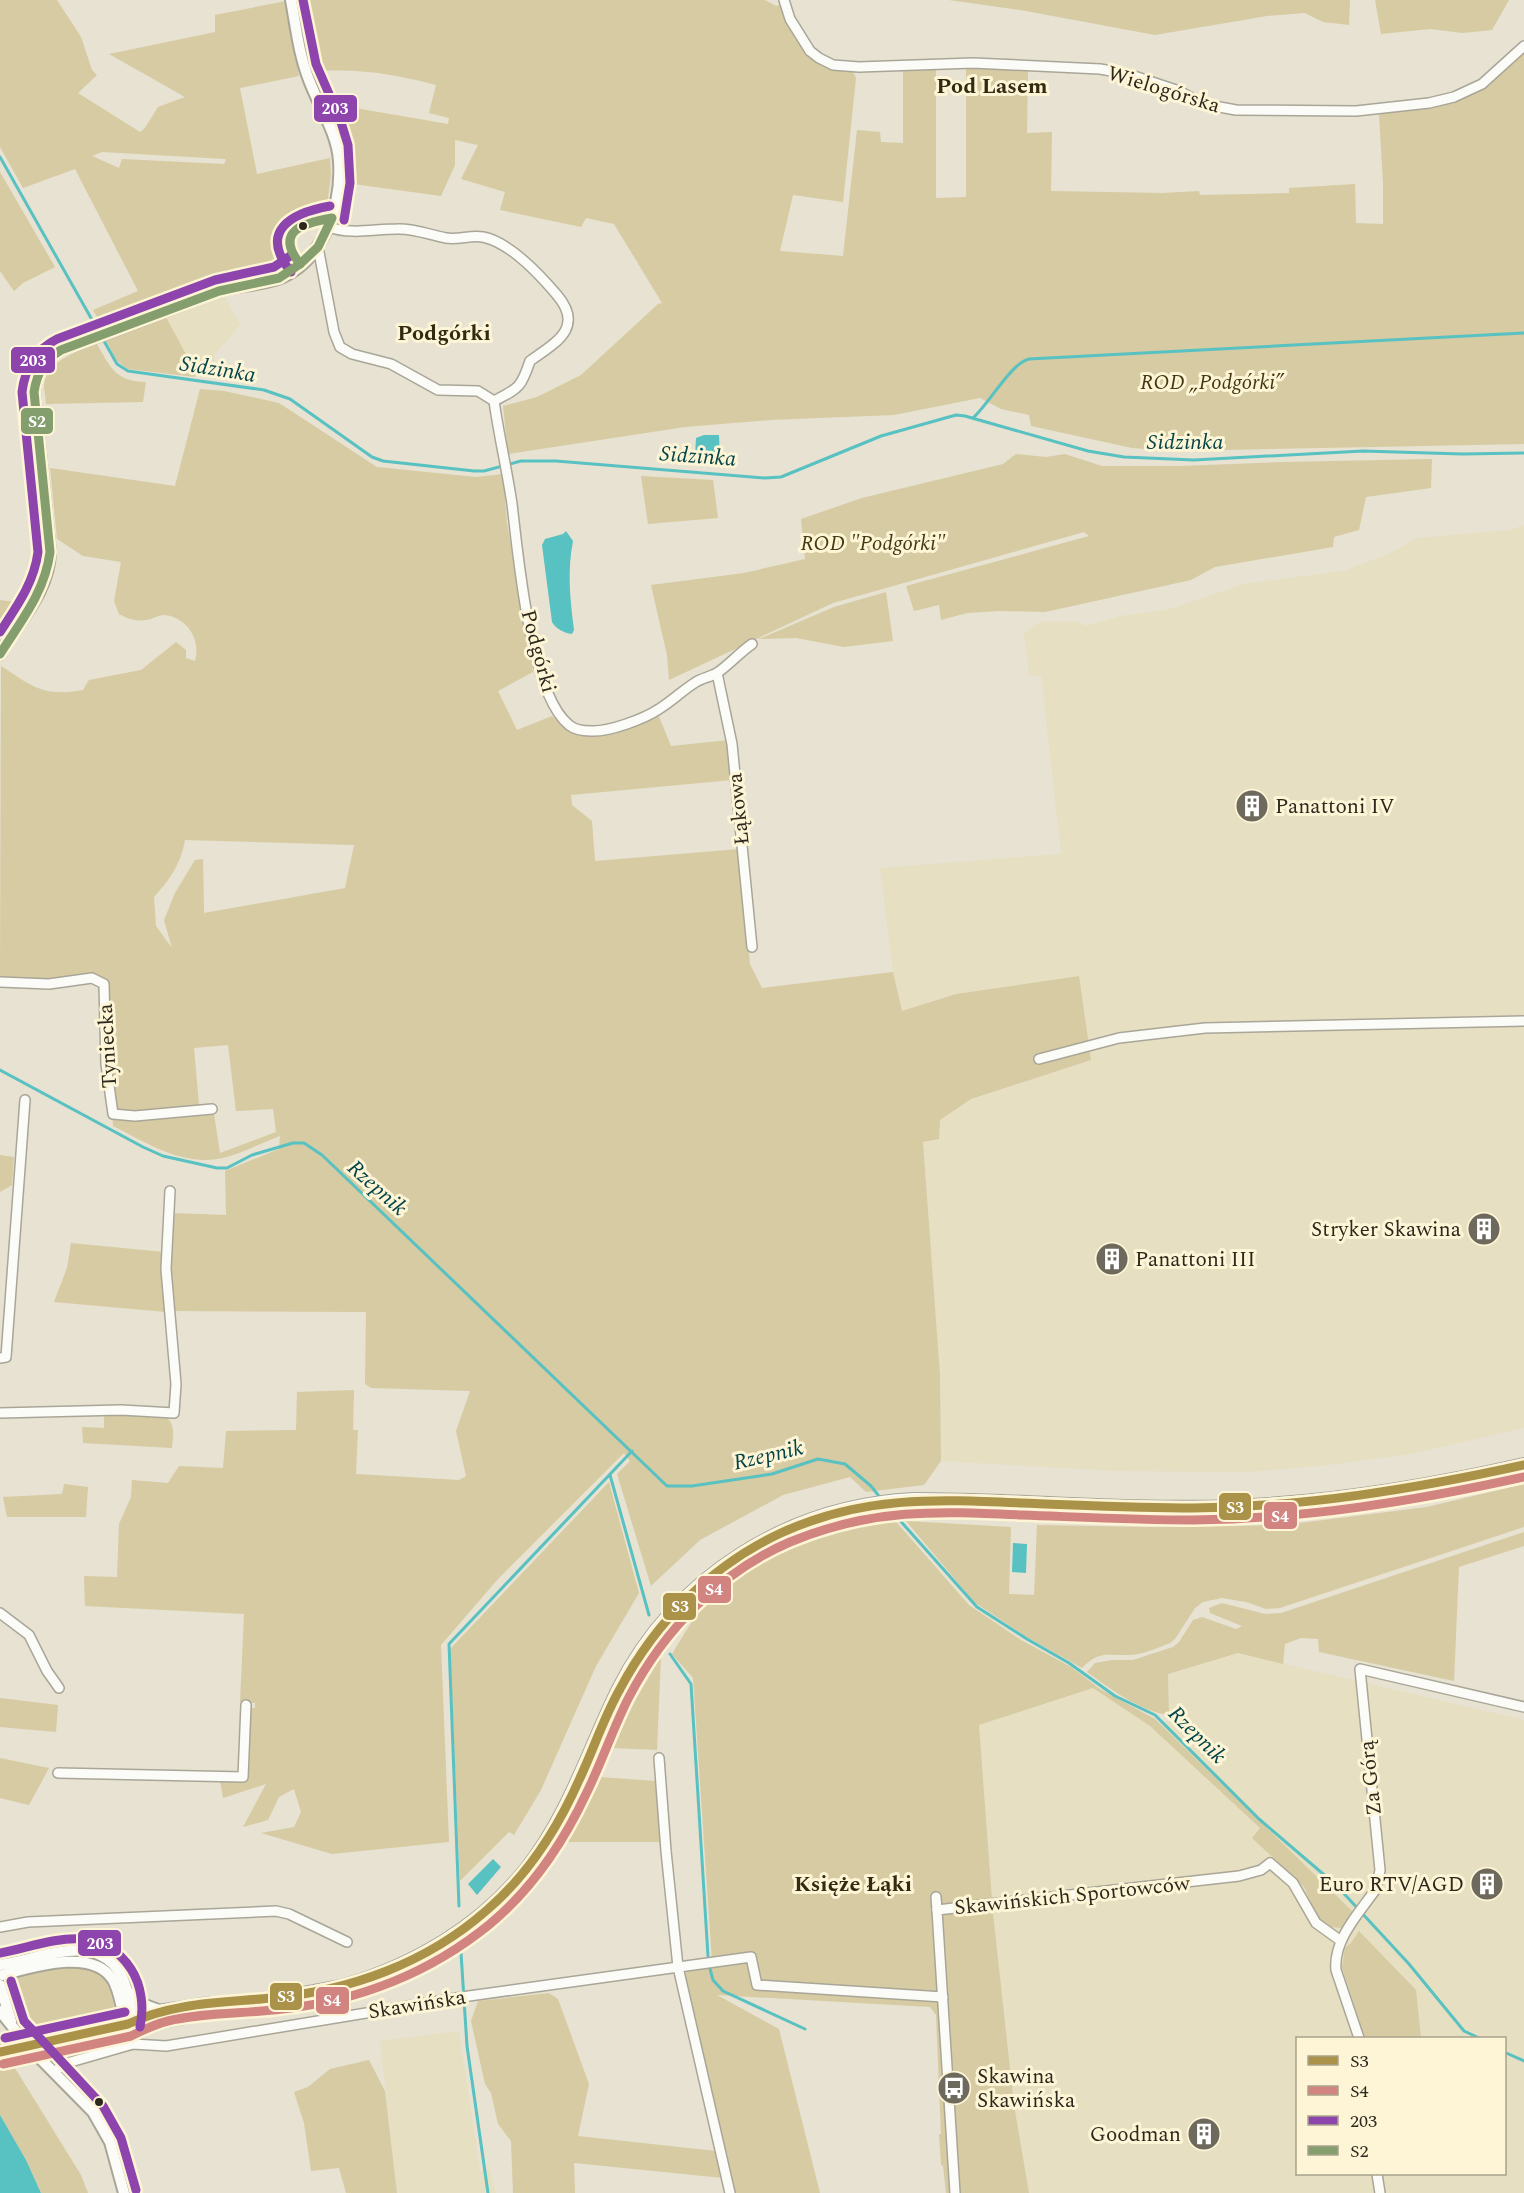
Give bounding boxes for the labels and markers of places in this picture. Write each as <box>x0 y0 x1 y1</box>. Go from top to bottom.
unlabelled marker <box>297 220 309 232</box>
building icon: Panattoni IV <box>1234 788 1270 824</box>
place label: Panattoni IV <box>1275 791 1395 823</box>
building icon: Stryker Skawina <box>1466 1211 1502 1247</box>
place label: Stryker Skawina <box>1311 1214 1462 1246</box>
building icon: Panattoni III <box>1094 1241 1130 1277</box>
place label: Panattoni III <box>1135 1244 1255 1276</box>
building icon: Euro RTV/AGD <box>1469 1866 1505 1902</box>
place label: Euro RTV/AGD <box>1319 1869 1464 1901</box>
place label: Skawina Skawińska <box>977 2061 1076 2117</box>
bus stop icon: Skawina Skawińska <box>936 2070 972 2106</box>
unlabelled marker <box>93 2096 105 2108</box>
building icon: Goodman <box>1186 2116 1222 2152</box>
place label: Goodman <box>1090 2119 1181 2151</box>

